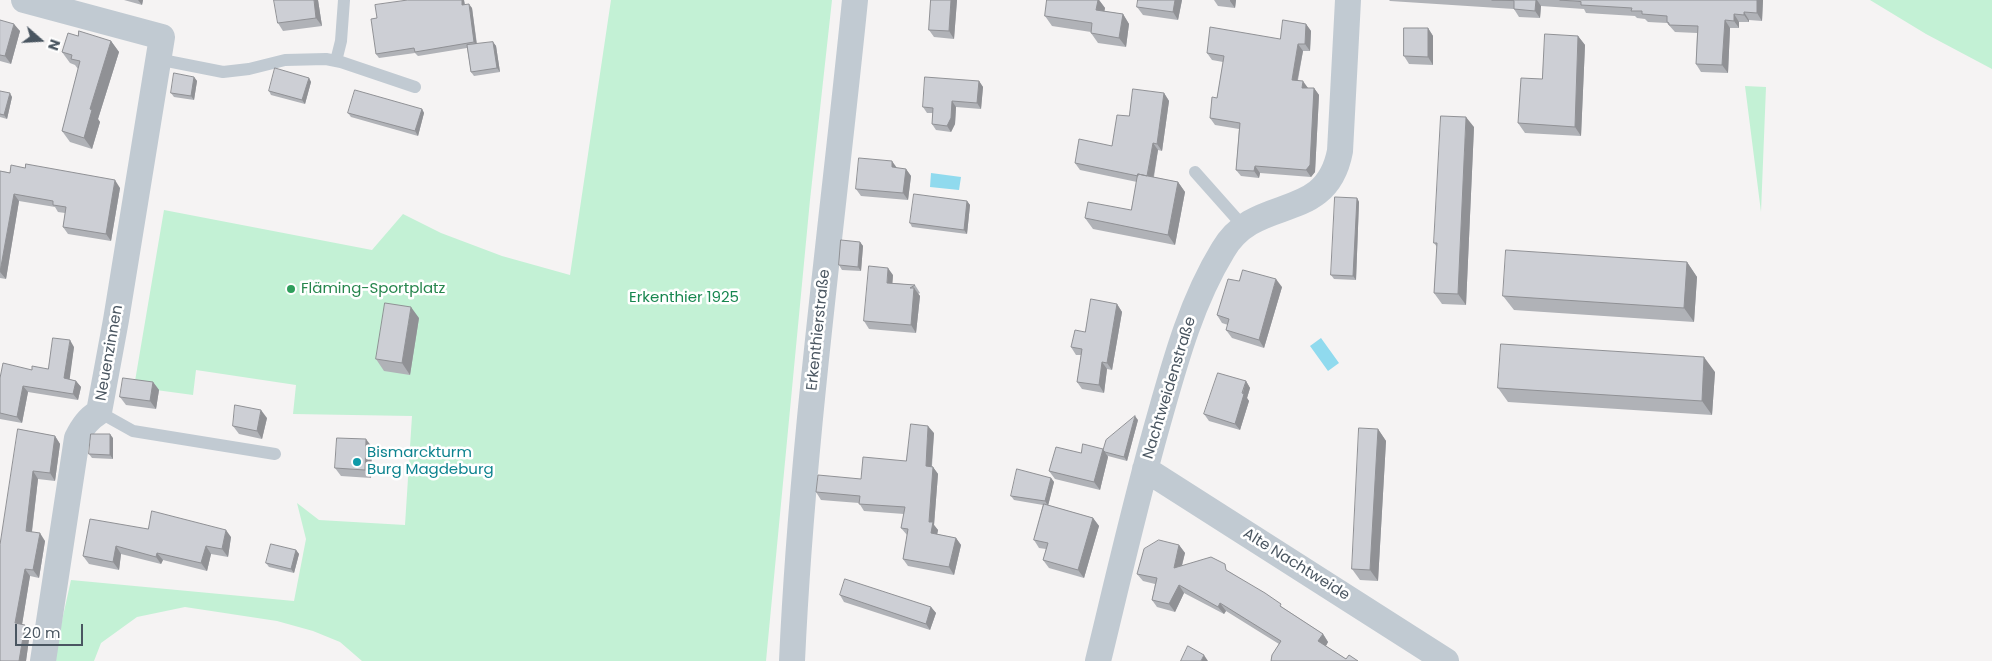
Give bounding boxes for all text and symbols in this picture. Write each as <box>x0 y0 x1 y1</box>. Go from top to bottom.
north arrow <box>15 15 65 65</box>
text: N <box>43 37 65 53</box>
street label: Erkenthierstraße <box>804 268 834 392</box>
place label: Fläming-Sportplatz <box>301 280 445 298</box>
marker: Fläming-Sportplatz <box>285 283 297 295</box>
park label: Erkenthier 1925 <box>629 289 739 307</box>
street label: Neuenzinnen <box>93 304 127 402</box>
street label: Nachtweidenstraße <box>1140 315 1200 461</box>
place label: Bismarckturm Burg Magdeburg <box>367 444 494 479</box>
marker: Bismarckturm Burg Magdeburg <box>351 456 363 468</box>
street label: Alte Nachtweide <box>1239 525 1353 605</box>
scale bar <box>18 614 85 646</box>
text: 20 m <box>23 622 61 643</box>

